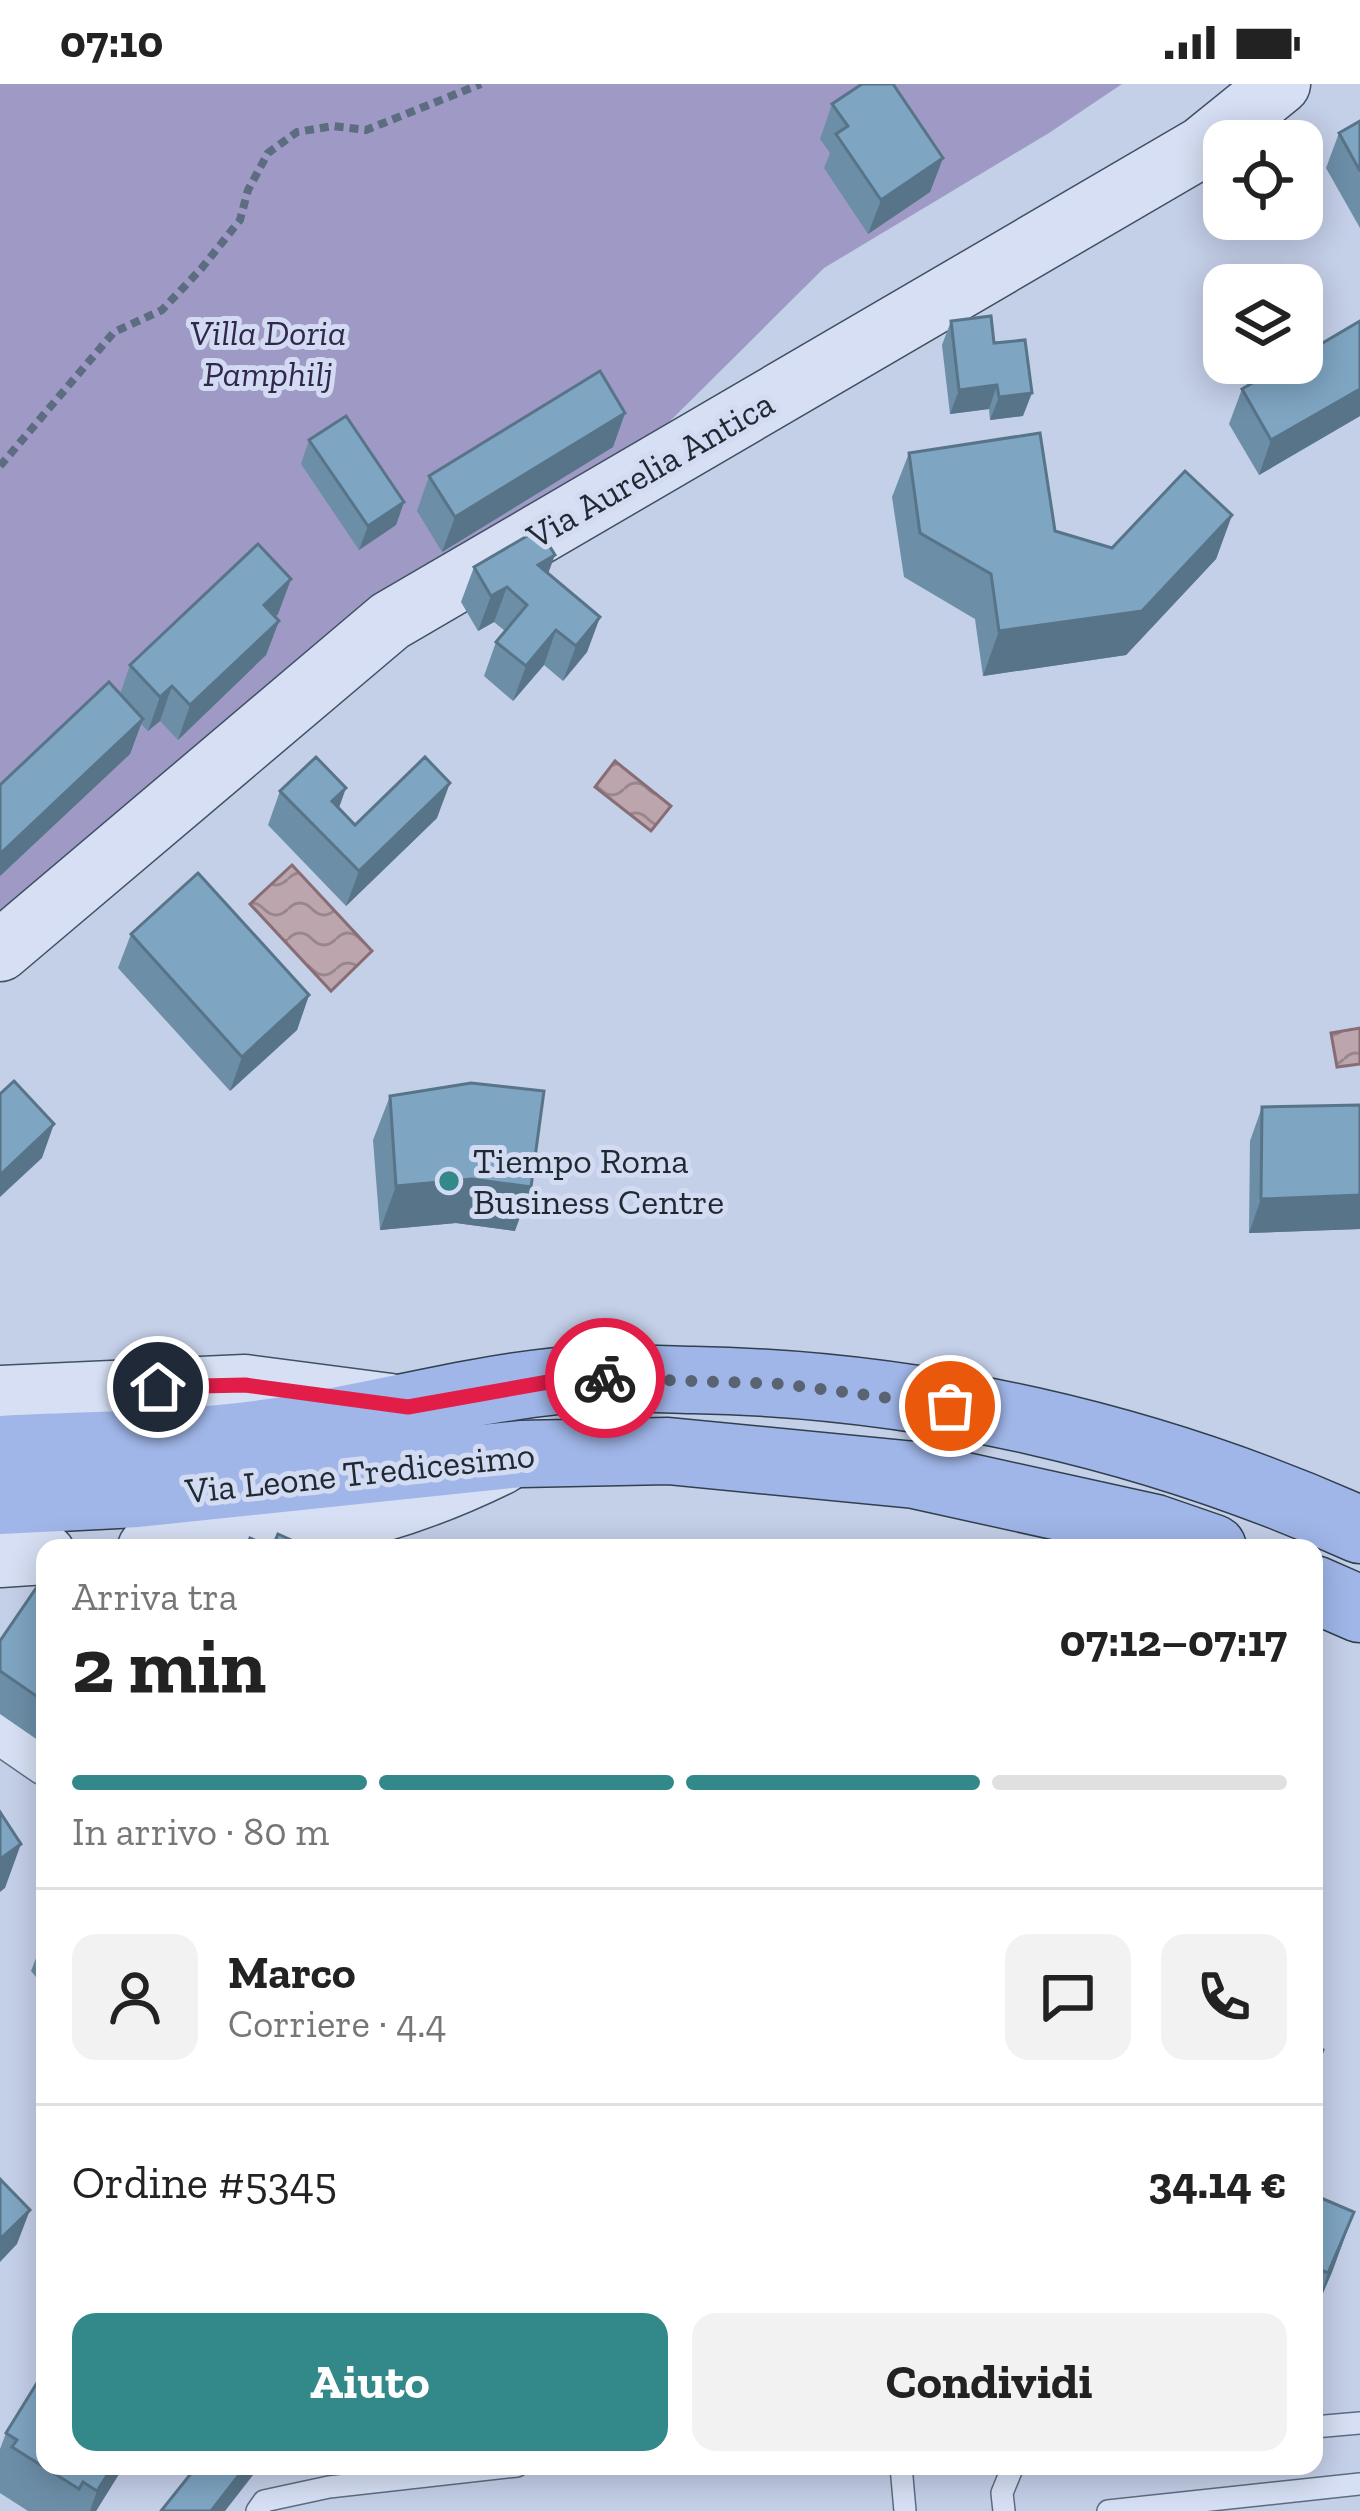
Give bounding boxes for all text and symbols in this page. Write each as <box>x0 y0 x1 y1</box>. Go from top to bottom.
text: 07:10 <box>60 15 163 69</box>
map controls <box>1203 120 1323 384</box>
button: locate <box>1203 120 1323 240</box>
button: layers <box>1203 264 1323 384</box>
park label: Villa Doria Pamphilj <box>190 311 346 395</box>
street label: Via Aurelia Antica <box>518 381 781 558</box>
place label: Tiempo Roma Business Centre <box>473 1139 724 1223</box>
marker: Tiempo Roma Business Centre <box>436 1168 462 1194</box>
courier <box>545 1318 665 1438</box>
pin <box>107 1336 209 1438</box>
icon: bike <box>572 1345 638 1411</box>
icon: home <box>125 1354 191 1420</box>
pin <box>899 1355 1001 1457</box>
icon: bag <box>917 1373 983 1439</box>
street label: Via Leone Tredicesimo <box>182 1433 537 1512</box>
text: Arriva tra <box>72 1573 238 1620</box>
text: 07:12–07:17 <box>1060 1614 1287 1668</box>
text: 2 min <box>72 1618 266 1712</box>
text: In arrivo · 80 m <box>72 1808 329 1855</box>
button: person <box>72 1934 198 2060</box>
button: chat <box>1005 1934 1131 2060</box>
button: phone <box>1161 1934 1287 2060</box>
text: Marco <box>228 1946 356 2000</box>
text: Corriere · 4.4 <box>228 2000 446 2047</box>
text: Ordine #5345 <box>72 2156 337 2210</box>
text: 34.14 € <box>1148 2156 1287 2210</box>
button: Aiuto <box>72 2313 668 2451</box>
button: Condividi <box>692 2313 1287 2451</box>

